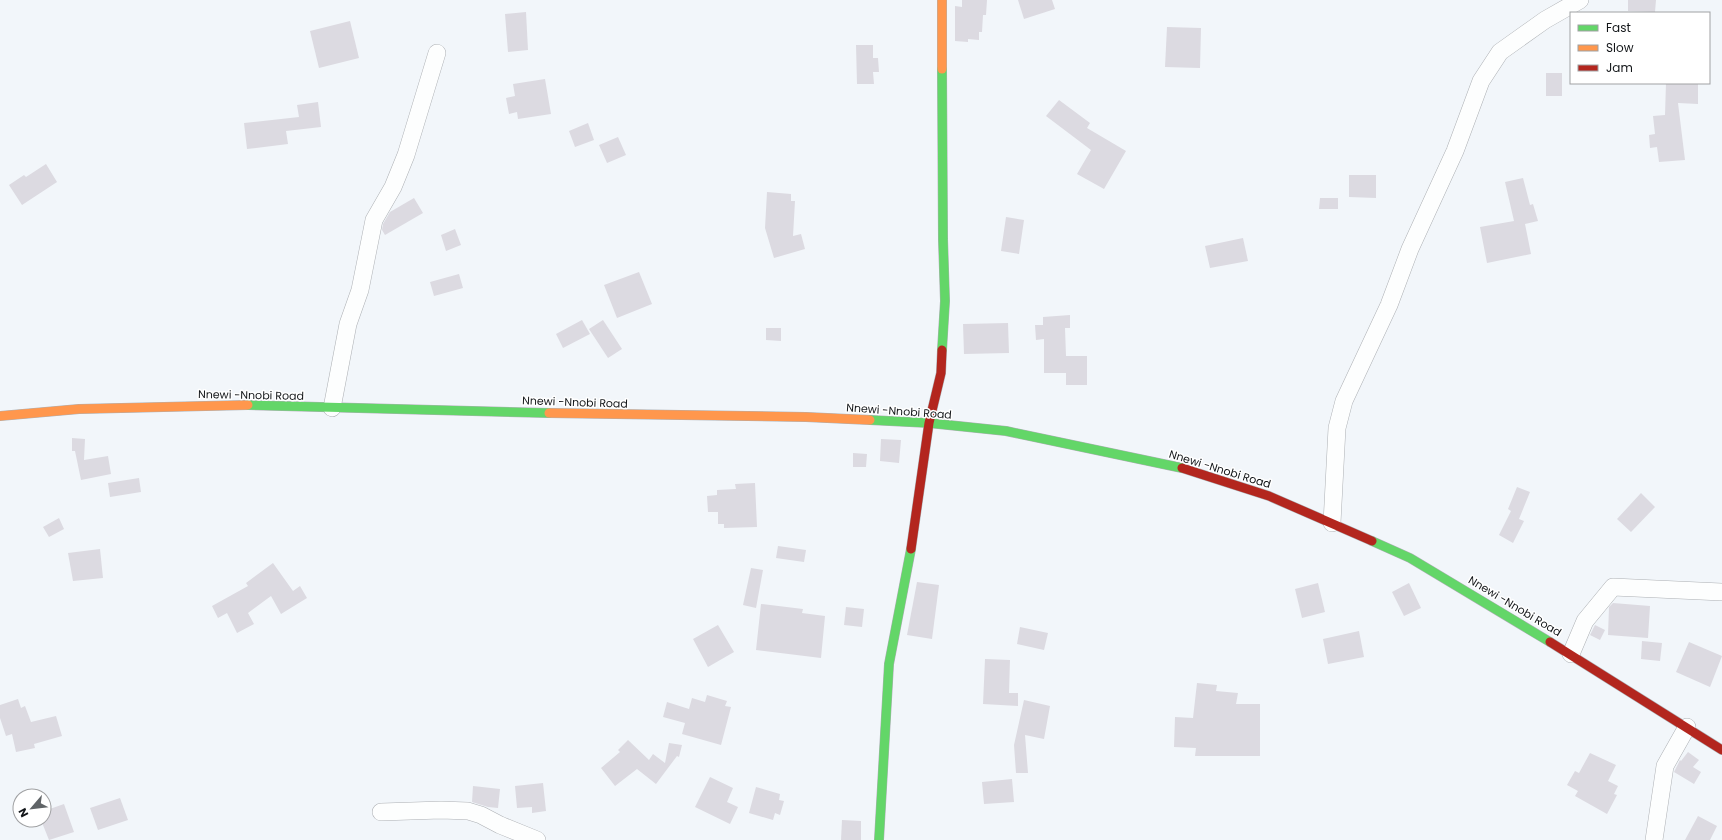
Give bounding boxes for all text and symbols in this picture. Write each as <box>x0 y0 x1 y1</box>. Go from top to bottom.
legend <box>1570 12 1710 84</box>
text: Fast <box>1606 19 1631 36</box>
text: Slow <box>1606 39 1634 56</box>
text: Jam <box>1606 59 1633 76</box>
street label: Nnewi -Nnobi Road <box>198 386 304 404</box>
street label: Nnewi -Nnobi Road <box>522 392 628 412</box>
street label: Nnewi -Nnobi Road <box>846 399 952 423</box>
street label: Nnewi -Nnobi Road <box>1167 446 1273 492</box>
street label: Nnewi -Nnobi Road <box>1466 572 1564 640</box>
north arrow <box>12 788 52 828</box>
text: N <box>14 805 32 820</box>

